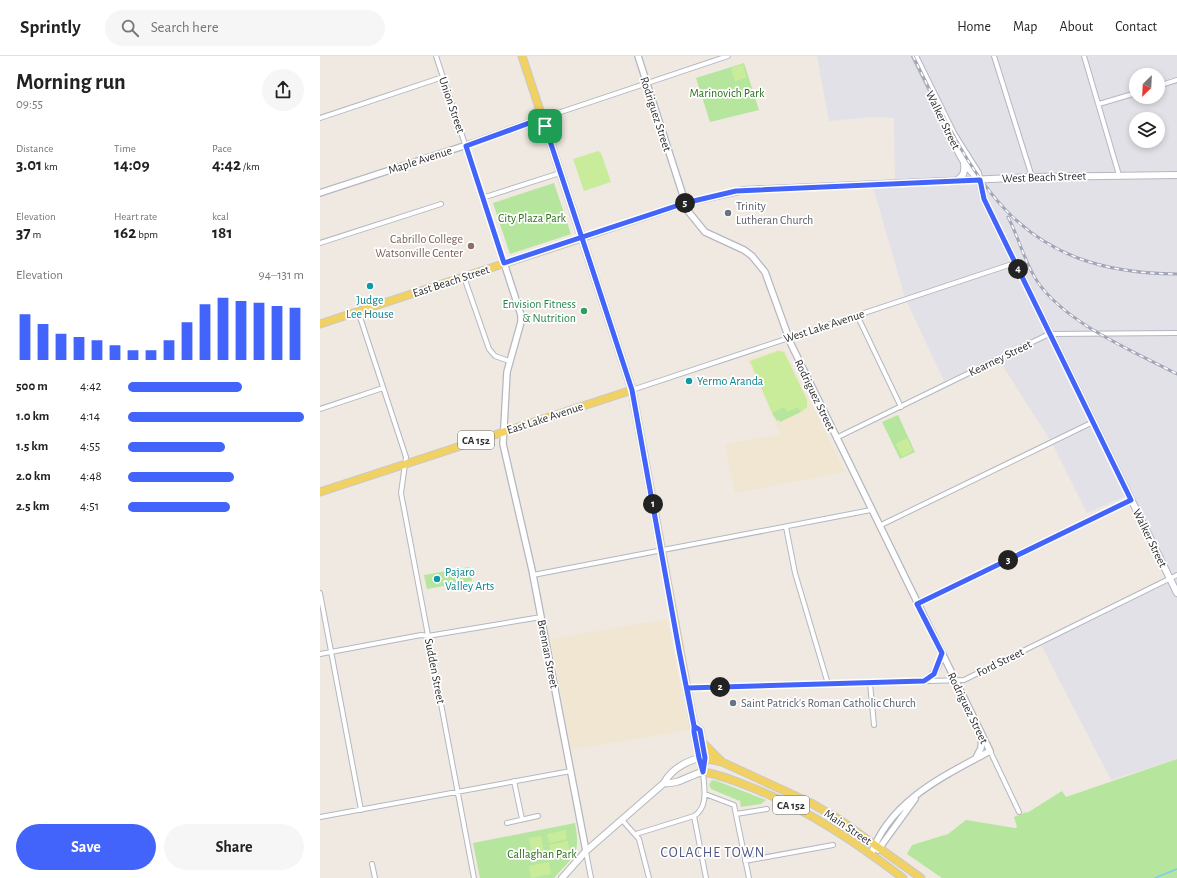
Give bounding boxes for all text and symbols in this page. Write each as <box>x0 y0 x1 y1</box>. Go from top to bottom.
search box <box>105 10 385 46</box>
icon: search <box>119 17 141 39</box>
text: Sprintly <box>20 18 81 37</box>
text: Search here <box>151 20 219 35</box>
text: Home <box>957 20 991 34</box>
text: Map <box>1013 20 1037 34</box>
text: About <box>1059 20 1093 34</box>
text: Contact <box>1115 20 1157 34</box>
north arrow <box>1129 68 1165 104</box>
map controls <box>1129 68 1165 148</box>
button: share <box>262 69 304 111</box>
text: Morning run <box>16 71 126 93</box>
street label: Union Street <box>437 75 467 135</box>
street label: Rodriguez Street <box>638 75 674 153</box>
park label: Marinovich Park <box>689 87 765 99</box>
street label: Walker Street <box>924 89 962 151</box>
text: 09:55 <box>16 98 43 111</box>
pin <box>528 109 562 143</box>
button: layers <box>1129 112 1165 148</box>
icon: arrive <box>534 115 556 137</box>
text: Distance <box>16 143 53 154</box>
text: Time <box>114 143 136 154</box>
text: Pace <box>212 143 232 154</box>
street label: Maple Avenue <box>387 144 453 176</box>
text: 3.01 <box>16 156 42 173</box>
text: 14:09 <box>114 156 150 173</box>
text: 4:42 <box>212 156 241 173</box>
text: km <box>42 161 58 172</box>
text: /km <box>241 161 260 172</box>
street label: West Beach Street <box>1002 170 1087 184</box>
pin: 5 <box>675 193 695 213</box>
text: 5 <box>683 197 687 208</box>
place label: Trinity Lutheran Church <box>736 200 813 226</box>
marker: Trinity Lutheran Church <box>723 208 733 218</box>
text: Elevation <box>16 211 56 222</box>
text: Heart rate <box>114 211 157 222</box>
text: kcal <box>212 211 229 222</box>
park label: City Plaza Park <box>498 212 567 225</box>
text: 37 <box>16 224 31 241</box>
text: 162 <box>114 224 136 241</box>
text: 181 <box>212 224 233 241</box>
text: m <box>31 229 41 240</box>
text: bpm <box>136 229 158 240</box>
place label: Cabrillo College Watsonville Center <box>375 233 463 259</box>
marker: Cabrillo College Watsonville Center <box>466 241 476 251</box>
pin: 4 <box>1008 259 1028 279</box>
street label: East Beach Street <box>411 263 491 299</box>
text: 4 <box>1015 263 1021 274</box>
text: Elevation <box>16 269 63 282</box>
text: 94–131 m <box>259 269 304 282</box>
marker: Judge Lee House <box>365 281 375 291</box>
place label: Judge Lee House <box>346 294 394 320</box>
place label: Envision Fitness & Nutrition <box>503 298 576 324</box>
marker: Envision Fitness & Nutrition <box>579 306 589 316</box>
street label: West Lake Avenue <box>782 307 866 345</box>
street label: Kearney Street <box>967 338 1034 379</box>
street label: Rodriguez Street <box>793 357 838 433</box>
place label: Yermo Aranda <box>697 375 764 387</box>
marker: Yermo Aranda <box>684 376 694 386</box>
text: 500 m <box>16 380 48 393</box>
text: 4:42 <box>80 380 101 393</box>
street label: East Lake Avenue <box>505 400 585 436</box>
text: 1.0 km <box>16 410 49 423</box>
text: 4:14 <box>80 410 100 423</box>
road number: CA 152 <box>458 431 494 449</box>
text: 1.5 km <box>16 440 48 453</box>
text: 4:55 <box>80 440 100 453</box>
text: 2.0 km <box>16 470 51 483</box>
text: 4:48 <box>80 470 102 483</box>
pin: 1 <box>643 494 663 514</box>
text: 1 <box>651 498 655 509</box>
text: 2.5 km <box>16 500 50 513</box>
text: 4:51 <box>80 500 99 513</box>
street label: Walker Street <box>1131 507 1169 569</box>
pin: 3 <box>998 550 1018 570</box>
text: 3 <box>1006 554 1010 565</box>
place label: Pajaro Valley Arts <box>445 566 494 593</box>
marker: Pajaro Valley Arts <box>432 574 442 584</box>
street label: Brennan Street <box>535 619 561 690</box>
street label: Sudden Street <box>423 637 447 705</box>
street label: Ford Street <box>975 645 1026 679</box>
street label: Rodriguez Street <box>946 670 991 746</box>
pin: 2 <box>710 677 730 697</box>
text: 2 <box>717 681 723 692</box>
place label: Saint Patrick's Roman Catholic Church <box>741 697 916 709</box>
marker: Saint Patrick's Roman Catholic Church <box>728 698 738 708</box>
road number: CA 152 <box>773 796 809 814</box>
street label: Main Street <box>822 807 874 847</box>
button: Save <box>16 824 156 870</box>
button: Share <box>164 824 304 870</box>
district label: COLACHE TOWN <box>661 846 765 860</box>
park label: Callaghan Park <box>507 848 577 860</box>

